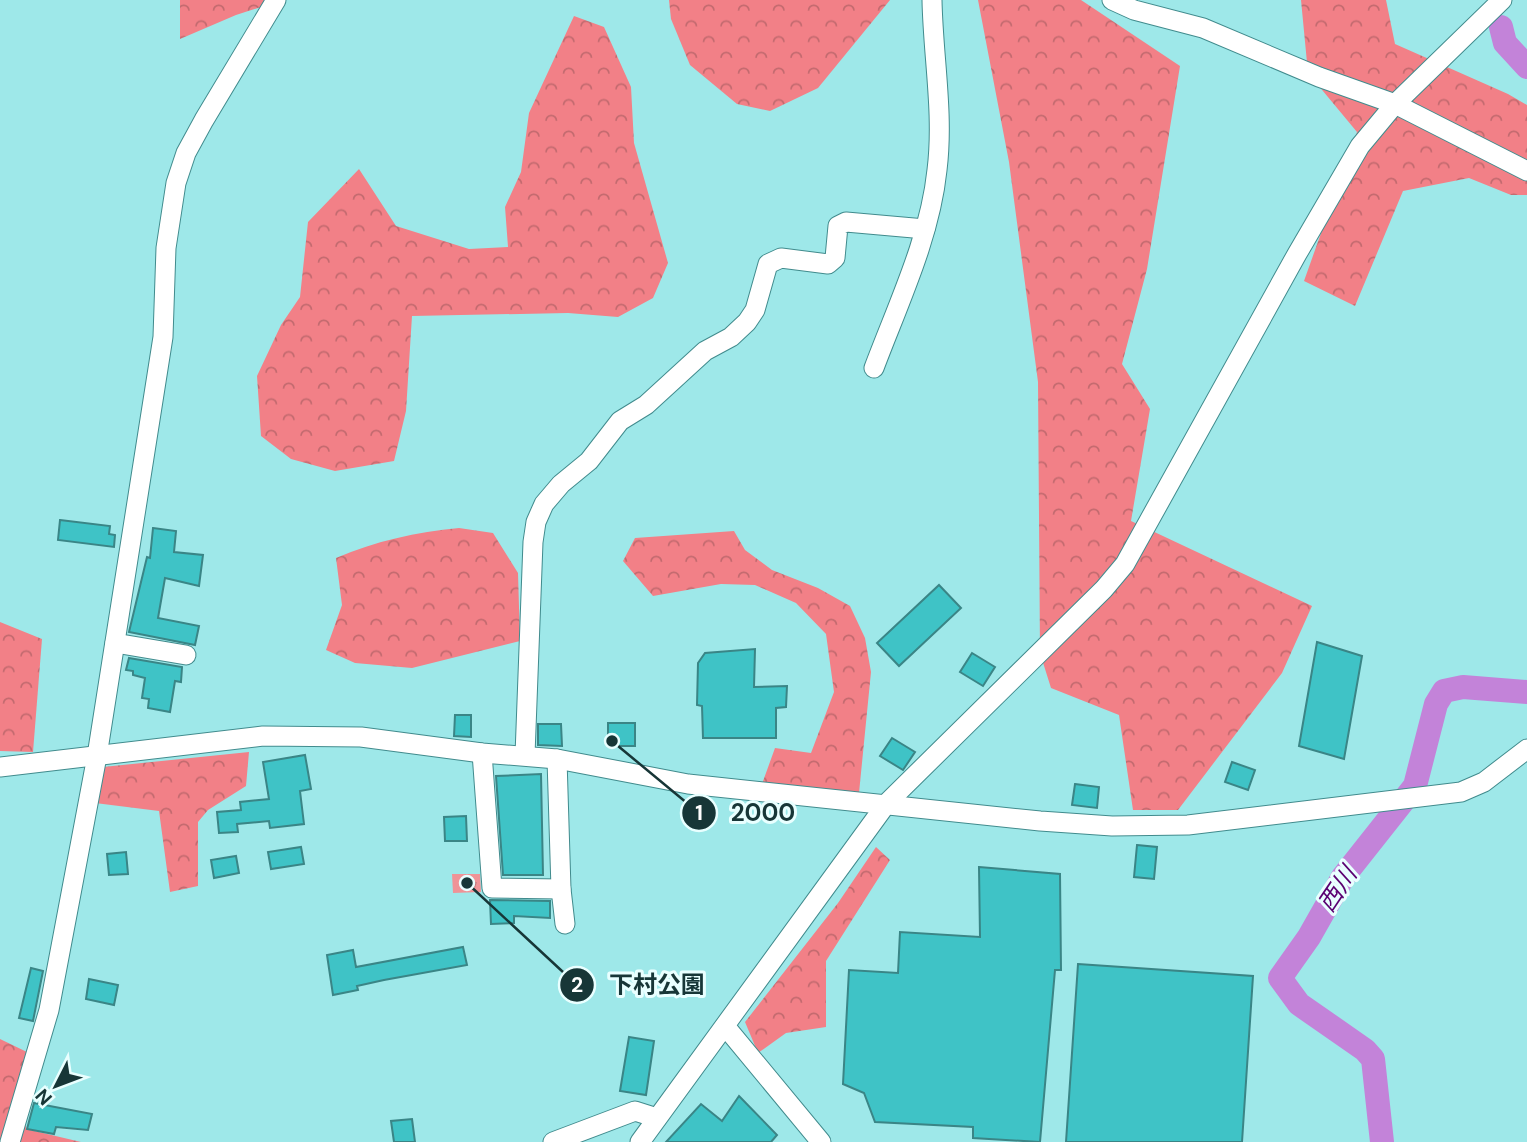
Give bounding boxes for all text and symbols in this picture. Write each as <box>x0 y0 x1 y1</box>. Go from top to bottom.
callout: 2000 <box>682 790 809 835</box>
text: 2000 <box>731 797 795 828</box>
text: 1 <box>695 799 703 827</box>
water label: 西川 <box>1311 858 1365 918</box>
callout: 下村公園 <box>560 962 719 1007</box>
text: 下村公園 <box>609 969 705 1000</box>
text: 2 <box>571 971 583 999</box>
north arrow <box>21 1051 91 1121</box>
text: N <box>30 1084 58 1111</box>

